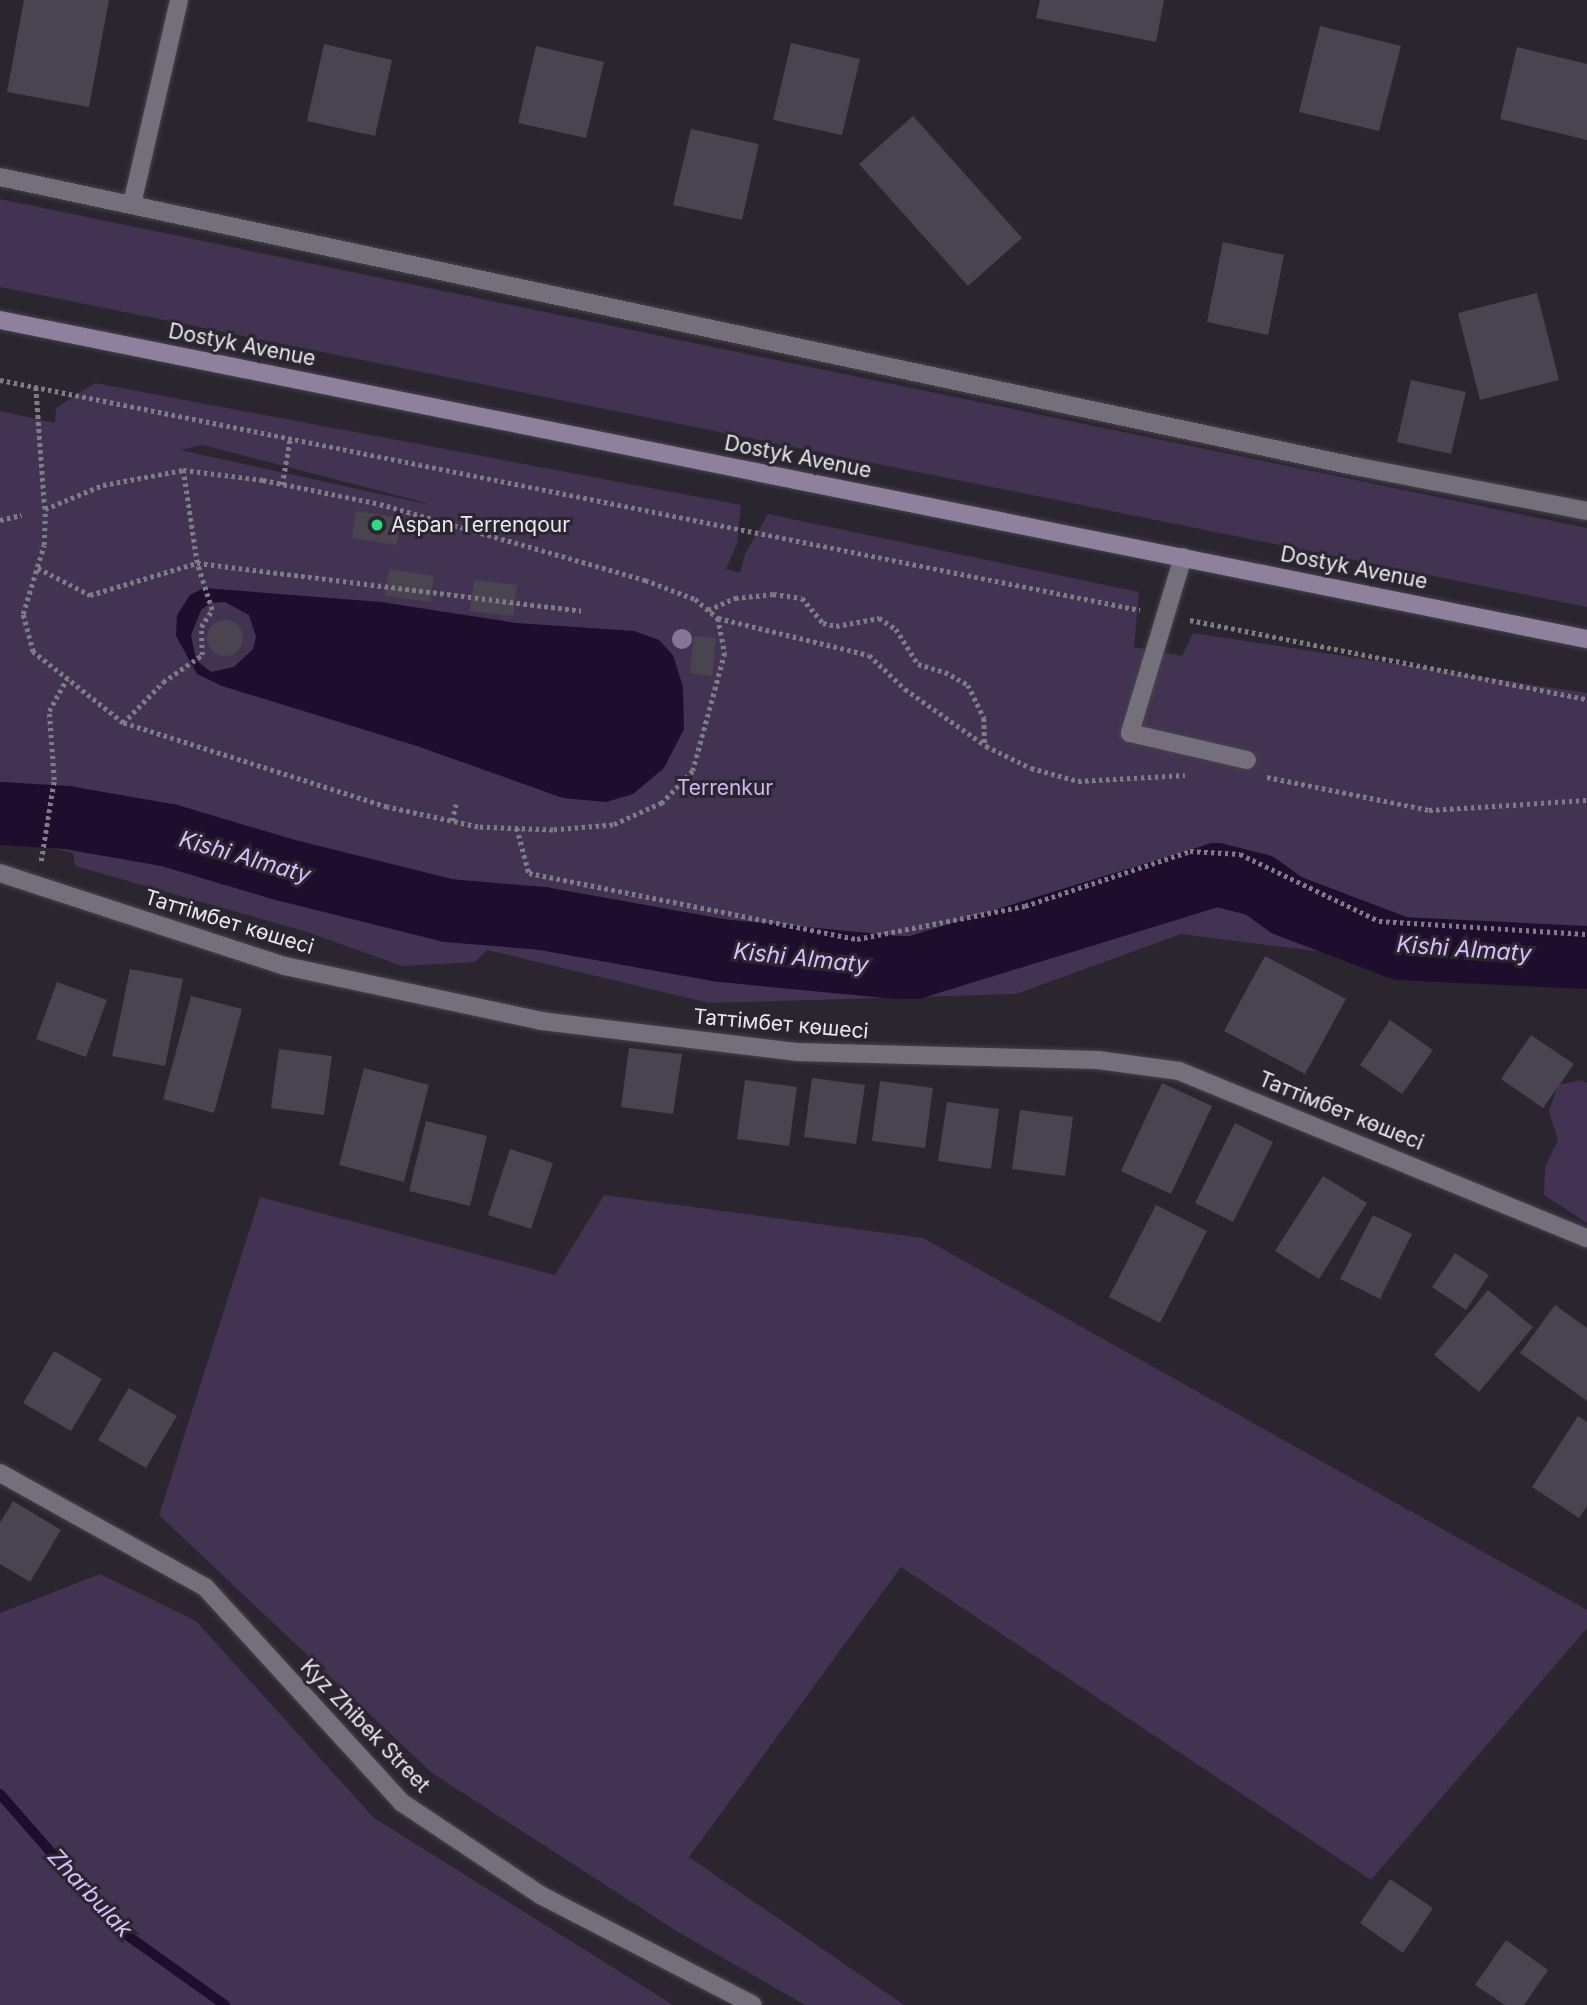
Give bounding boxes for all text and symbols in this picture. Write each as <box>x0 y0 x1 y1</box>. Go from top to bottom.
street label: Dostyk Avenue <box>166 318 318 372</box>
street label: Dostyk Avenue <box>722 430 874 484</box>
place label: Aspan Terrenqour <box>391 512 570 538</box>
marker: Aspan Terrenqour <box>369 517 385 533</box>
street label: Dostyk Avenue <box>1278 541 1430 595</box>
park label: Terrenkur <box>677 775 773 801</box>
water label: Kіshі Almaty <box>176 825 314 889</box>
street label: Таттімбет көшесі <box>141 884 317 960</box>
water label: Kіshі Almaty <box>1395 931 1533 967</box>
water label: Kіshі Almaty <box>732 937 870 979</box>
street label: Таттімбет көшесі <box>692 1004 870 1044</box>
street label: Таттімбет көшесі <box>1255 1066 1427 1156</box>
street label: Kyz Zhibek Street <box>295 1654 435 1798</box>
water label: Zharbulak <box>42 1843 138 1943</box>

